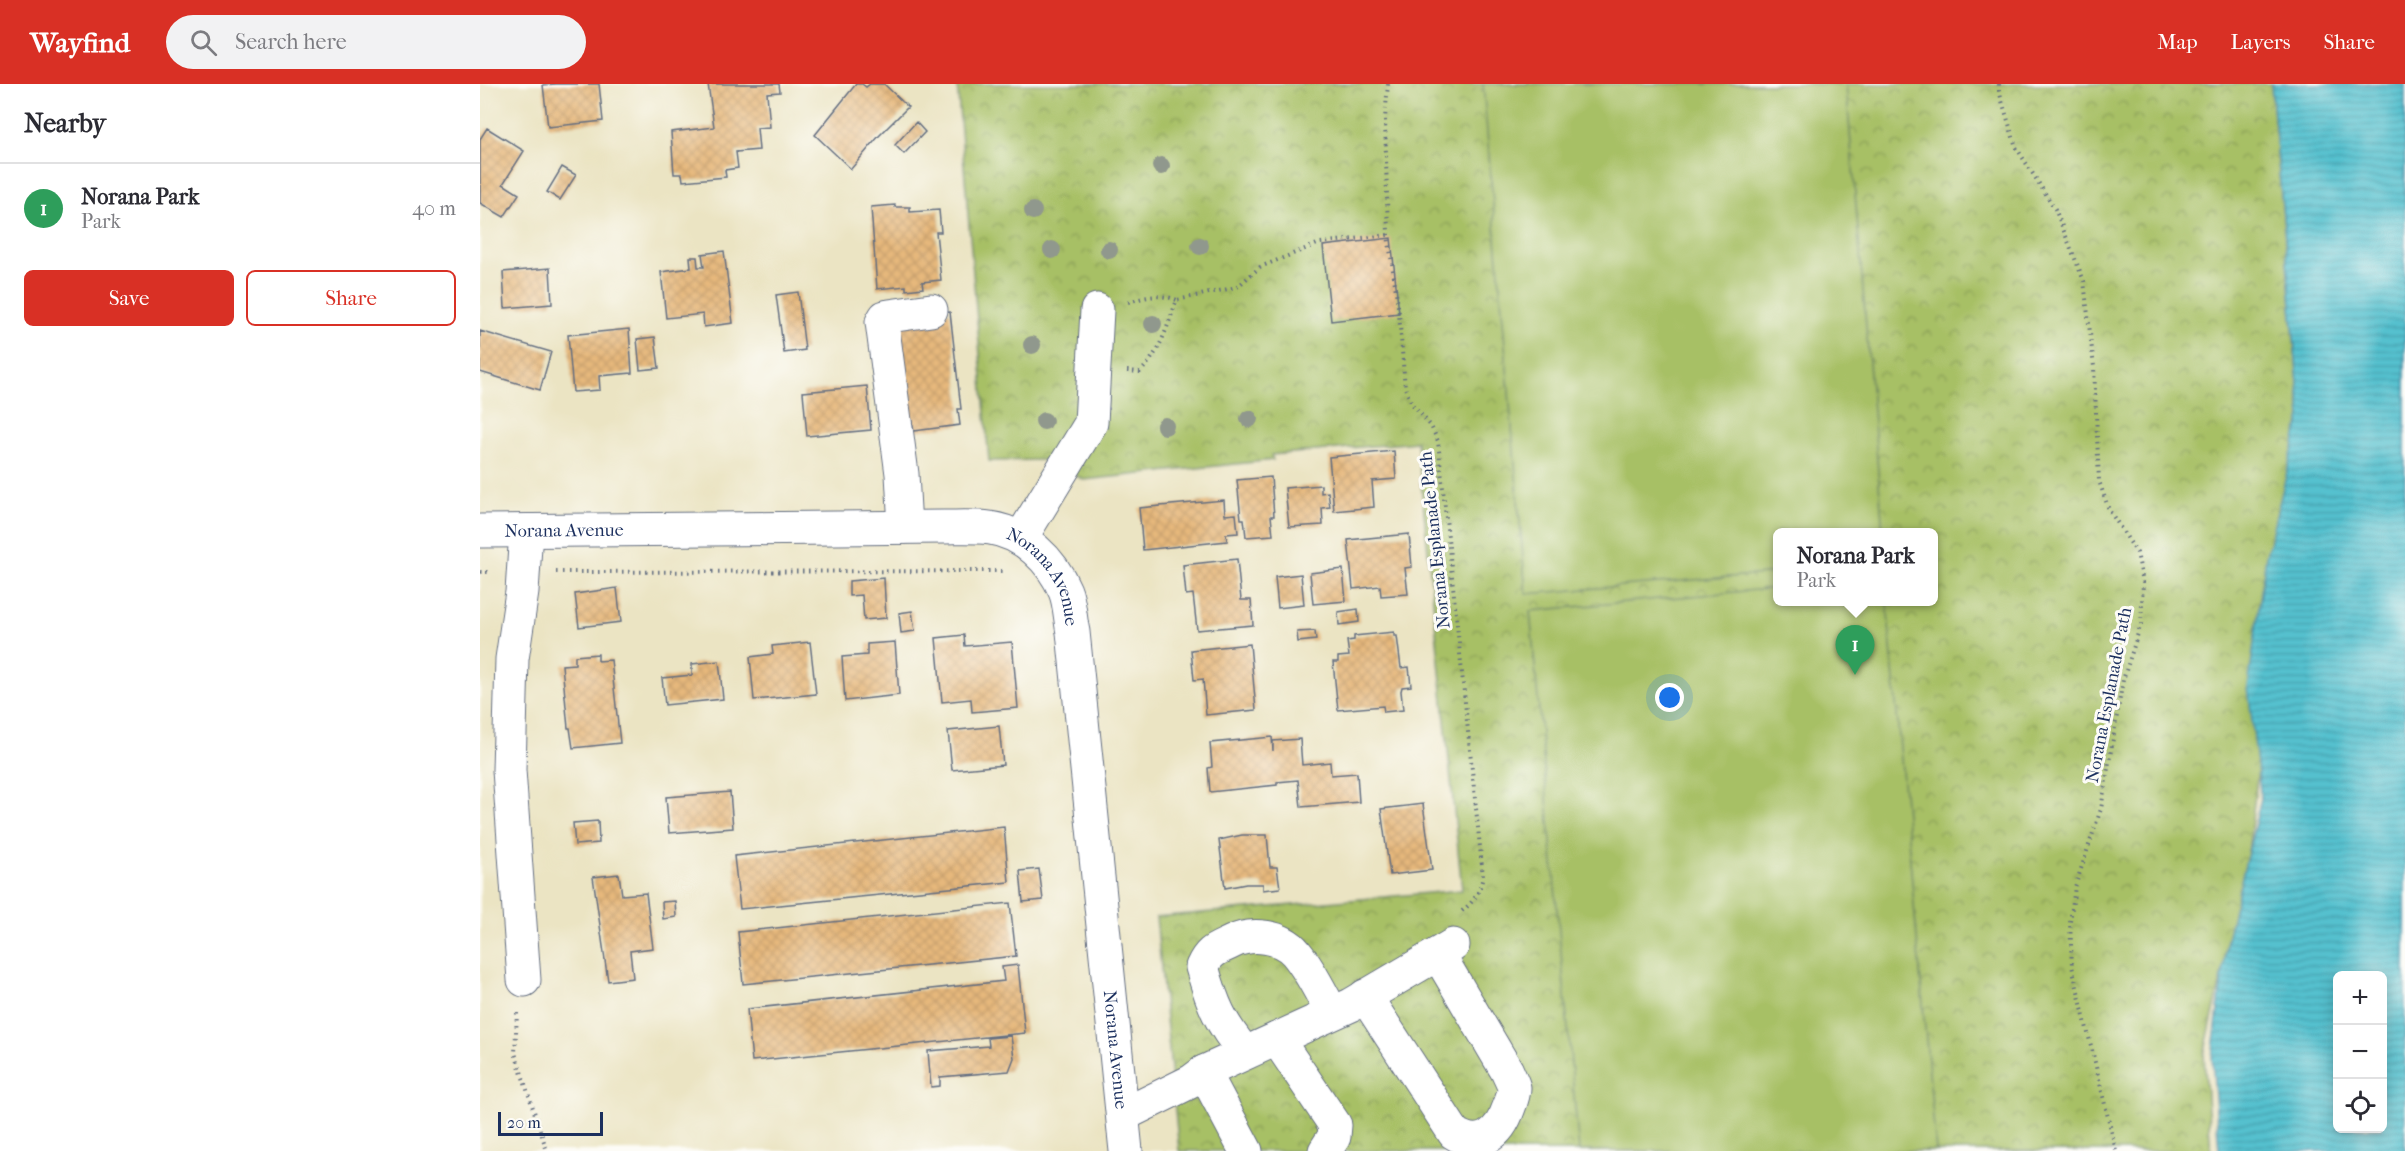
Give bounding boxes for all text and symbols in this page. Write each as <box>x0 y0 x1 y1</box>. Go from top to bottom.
search box <box>166 15 586 69</box>
text: Wayfind <box>30 26 130 59</box>
icon: search <box>187 26 220 59</box>
text: Search here <box>235 29 347 55</box>
text: Map <box>2157 30 2198 54</box>
text: Layers <box>2231 30 2290 54</box>
text: Share <box>2323 30 2375 54</box>
text: Nearby <box>24 108 106 139</box>
text: Norana Park <box>81 184 199 210</box>
text: 1 <box>40 197 47 220</box>
text: 40 m <box>412 197 456 220</box>
text: Park <box>81 210 121 233</box>
button: Save <box>24 270 234 326</box>
button: Share <box>246 270 456 326</box>
street label: Norana Esplanade Path <box>1415 450 1455 630</box>
street label: Norana Avenue <box>504 519 624 541</box>
street label: Norana Avenue <box>1003 523 1082 627</box>
popup <box>1773 528 1938 606</box>
text: Norana Park <box>1796 543 1915 569</box>
text: Park <box>1796 569 1836 592</box>
street label: Norana Esplanade Path <box>2082 605 2136 785</box>
pin: 1 <box>1836 626 1874 675</box>
your location <box>1655 683 1684 712</box>
map controls <box>2333 971 2387 1133</box>
button: + <box>2333 971 2387 1025</box>
street label: Norana Avenue <box>1099 989 1132 1110</box>
button: − <box>2333 1025 2387 1079</box>
button: locate <box>2333 1079 2387 1133</box>
scale bar <box>498 1109 603 1136</box>
text: 20 m <box>507 1113 541 1132</box>

